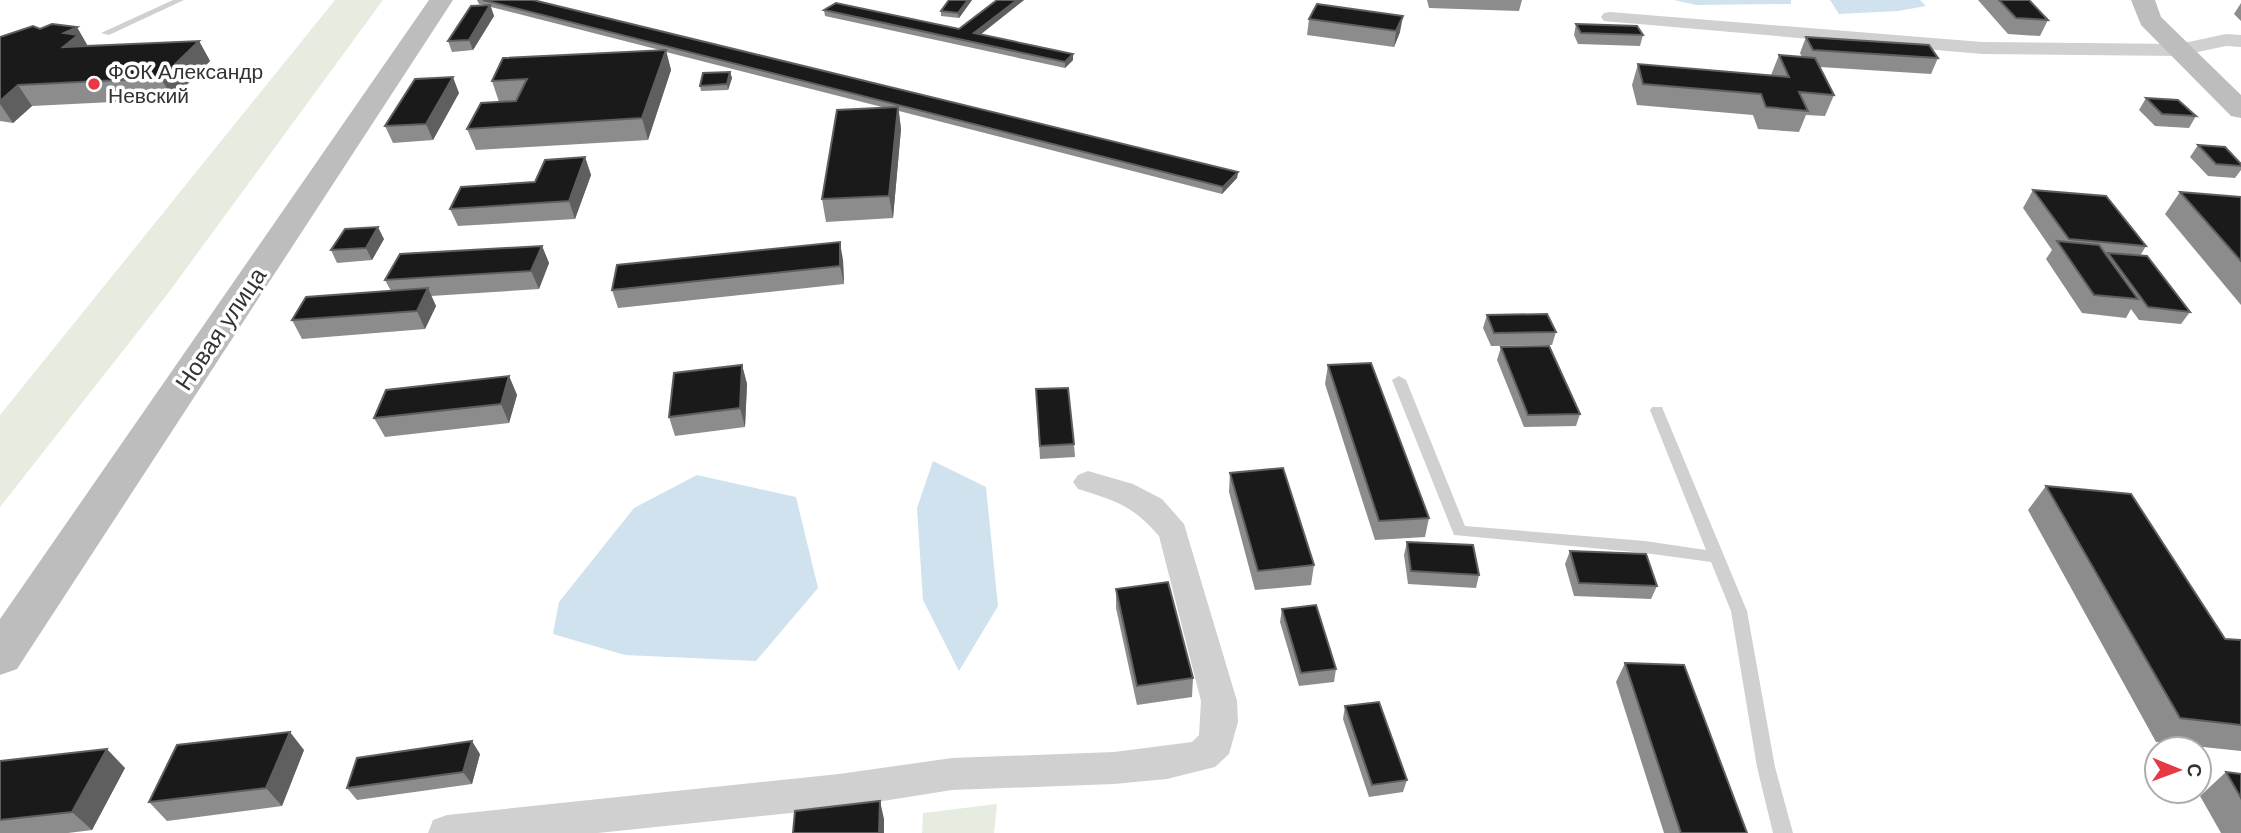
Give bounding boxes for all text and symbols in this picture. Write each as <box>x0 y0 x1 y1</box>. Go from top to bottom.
place label: ФОК Александр Невский <box>108 58 263 110</box>
marker: ФОК Александр Невский <box>86 76 102 92</box>
street label: Новая улица <box>168 261 273 396</box>
north arrow <box>2143 735 2213 805</box>
text: С <box>2182 763 2207 778</box>

